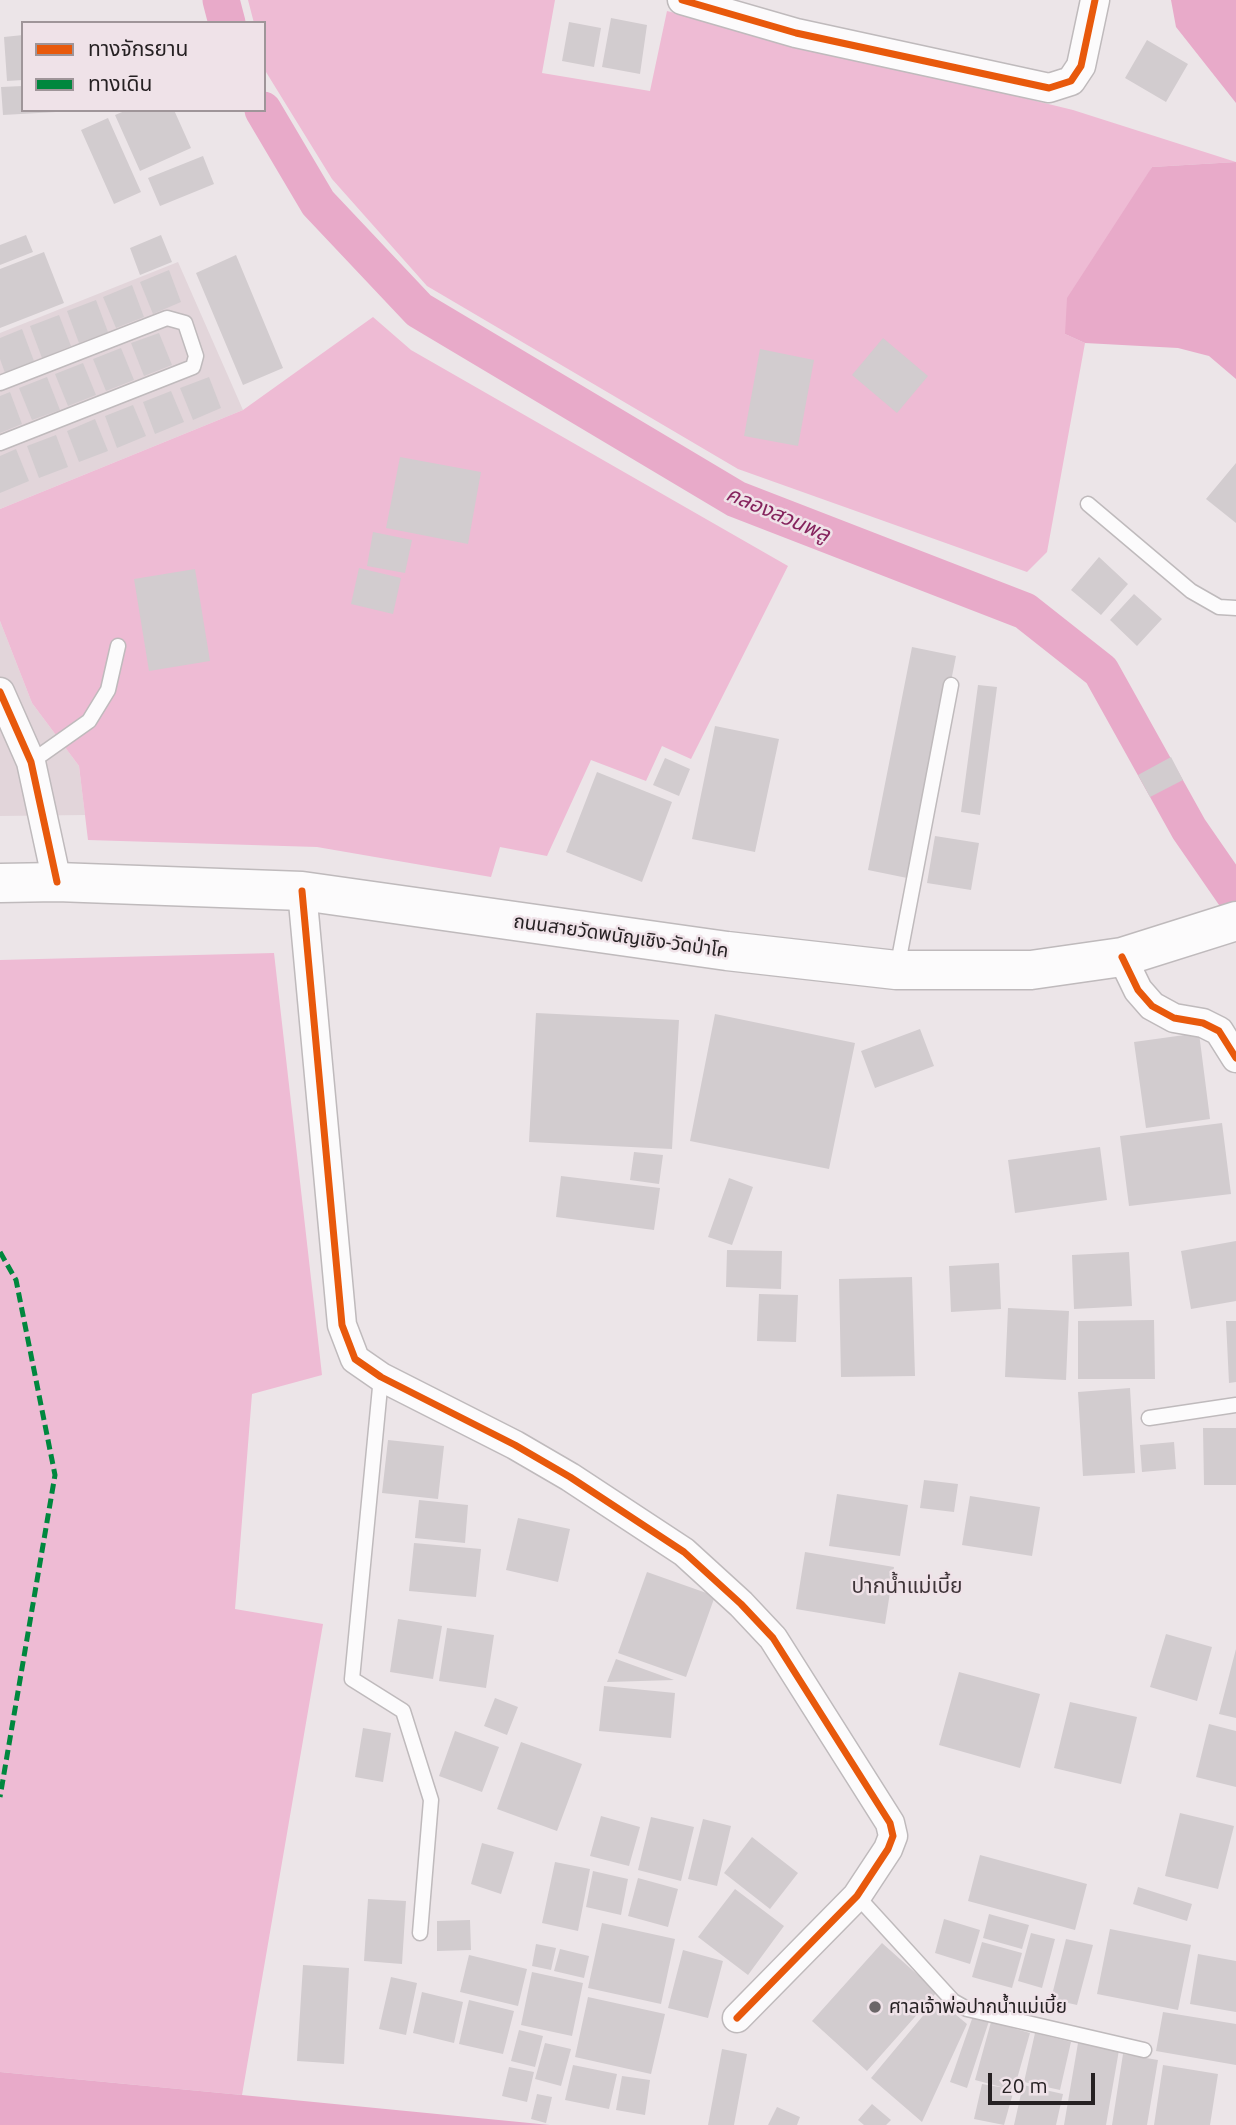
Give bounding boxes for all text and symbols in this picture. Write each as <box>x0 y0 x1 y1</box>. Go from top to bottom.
legend <box>21 21 266 112</box>
text: ทางจักรยาน <box>88 36 189 60</box>
text: ทางเดิน <box>88 71 152 95</box>
water label: คลองสวนพลู <box>722 481 834 547</box>
street label: ถนนสายวัดพนัญเชิง-วัดป่าโค <box>512 910 730 962</box>
district label: ปากน้ำแม่เบี้ย <box>851 1573 963 1599</box>
place label: ศาลเจ้าพ่อปากน้ำแม่เบี้ย <box>889 1996 1067 2018</box>
marker: ศาลเจ้าพ่อปากน้ำแม่เบี้ย <box>867 1999 883 2015</box>
scale bar <box>991 2058 1098 2102</box>
text: 20 m <box>1001 2073 1048 2097</box>

